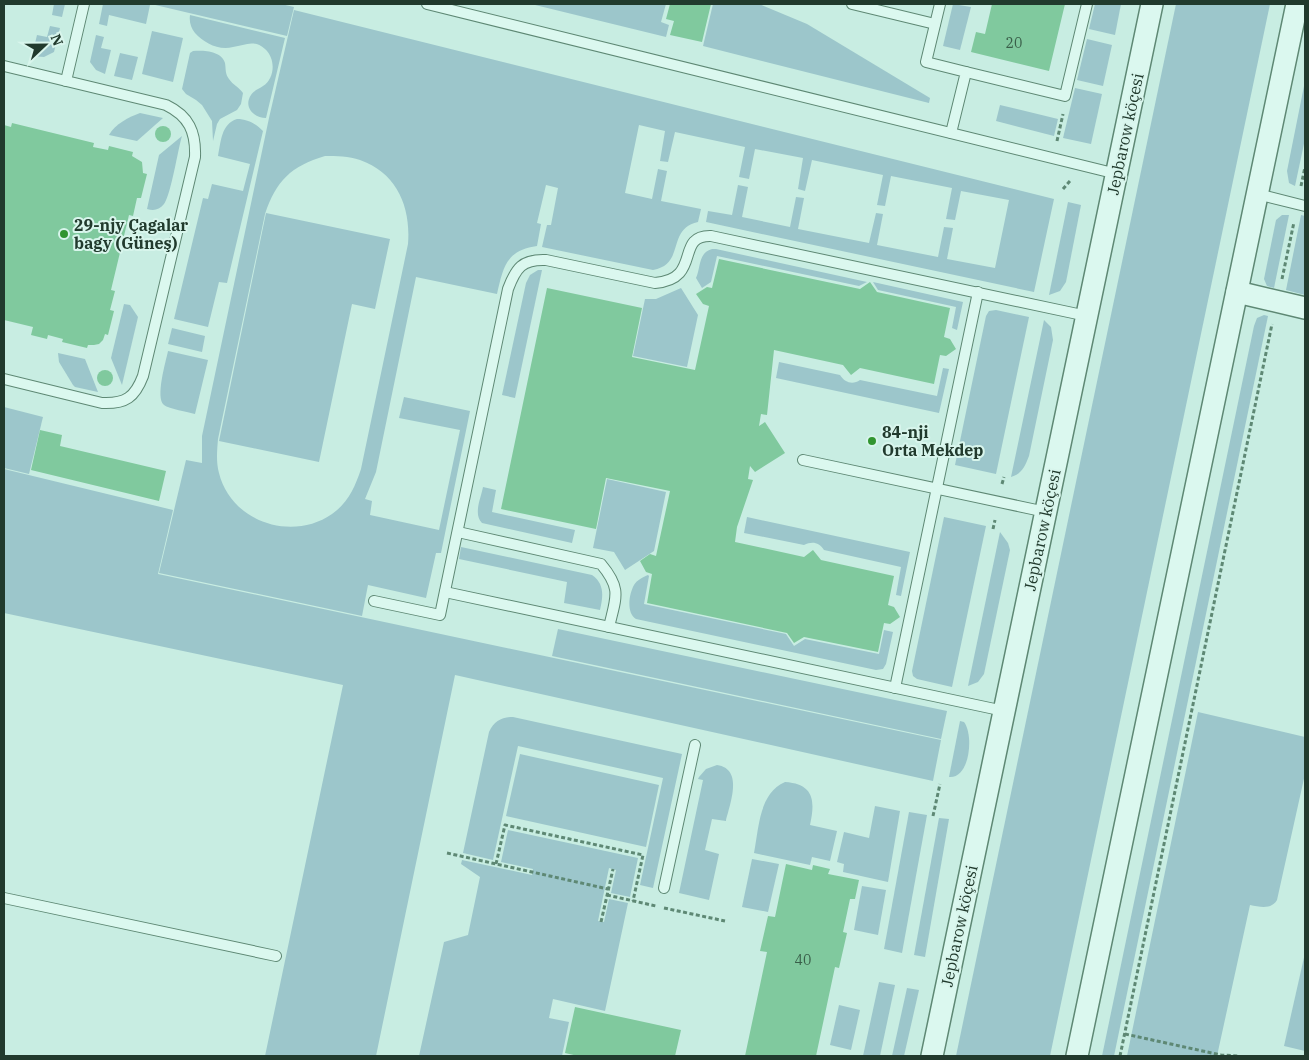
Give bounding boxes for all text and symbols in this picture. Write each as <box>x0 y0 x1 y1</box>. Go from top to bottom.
north arrow <box>20 20 70 70</box>
text: N <box>47 32 67 49</box>
house number: 20 <box>1006 34 1022 52</box>
street label: Jepbarow köçesi <box>1102 71 1148 197</box>
place label: 29-njy Çagalar bagy (Güneş) <box>74 215 188 253</box>
marker: 29-njy Çagalar bagy (Güneş) <box>58 228 70 240</box>
place label: 84-nji Orta Mekdep <box>882 422 983 460</box>
marker: 84-nji Orta Mekdep <box>866 435 878 447</box>
street label: Jepbarow köçesi <box>1019 467 1065 593</box>
street label: Jepbarow köçesi <box>936 863 982 989</box>
house number: 40 <box>795 951 811 969</box>

